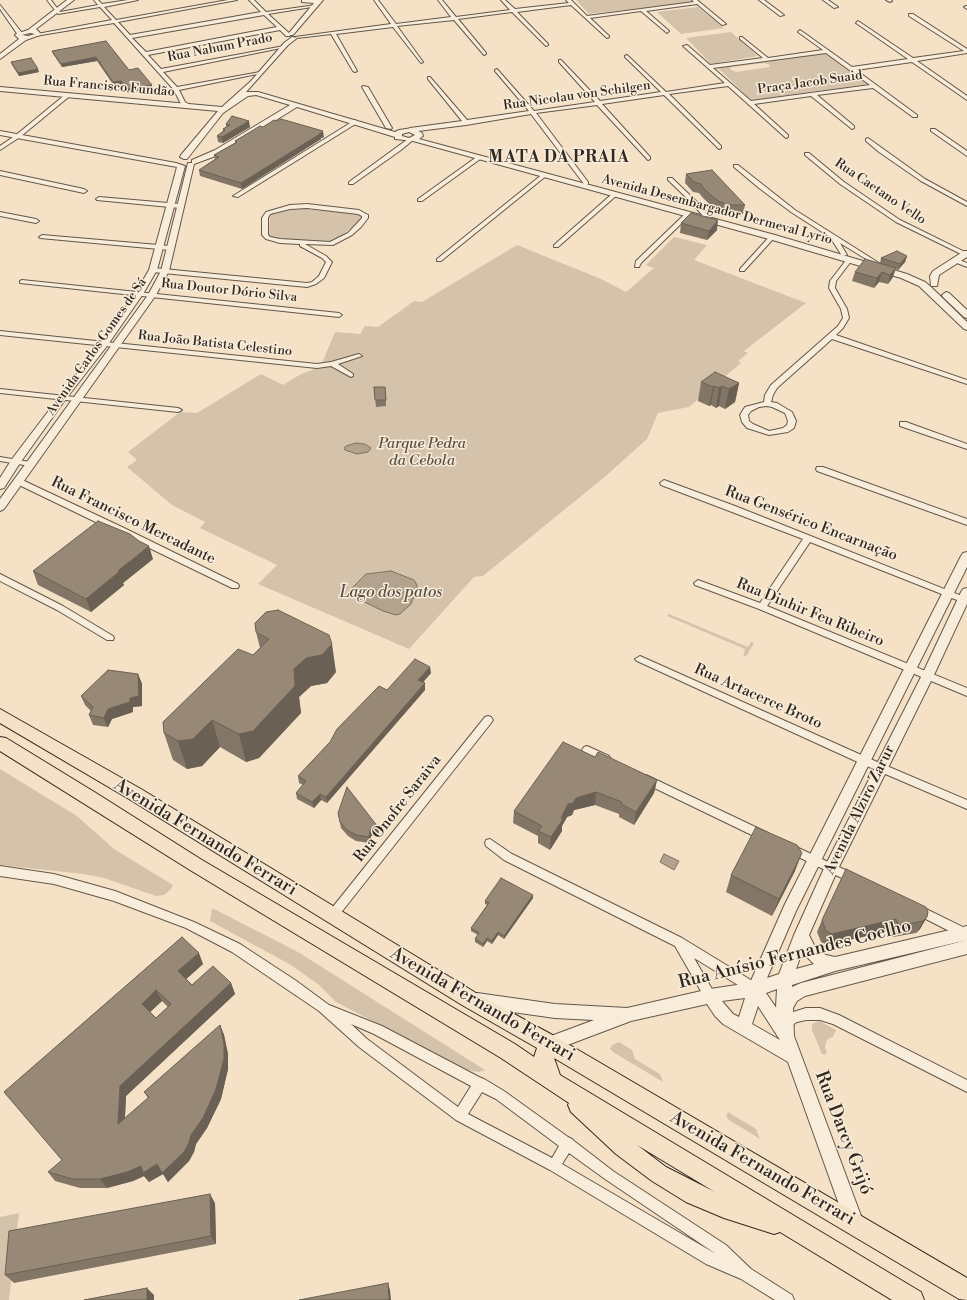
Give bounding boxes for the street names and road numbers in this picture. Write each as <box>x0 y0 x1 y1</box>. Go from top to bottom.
street label: Rua Nahum Prado <box>166 30 274 66</box>
street label: Praça Jacob Suaid <box>756 68 864 98</box>
street label: Rua Francisco Fundão <box>43 73 175 101</box>
street label: Rua Nicolau von Schilgen <box>502 78 652 114</box>
street label: Rua Caetano Vello <box>831 156 929 228</box>
street label: Avenida Desembargador Dermeval Lyrio <box>600 172 834 248</box>
street label: Avenida Carlos Gomes de Sá <box>44 275 150 419</box>
street label: Rua Doutor Dório Silva <box>160 276 298 306</box>
street label: Rua João Batista Celestino <box>137 328 293 360</box>
street label: Rua Francisco Mercadante <box>48 473 218 569</box>
street label: Rua Gensérico Encarnação <box>722 483 900 565</box>
street label: Rua Dinhir Feu Ribeiro <box>733 575 887 651</box>
street label: Rua Artacerce Broto <box>691 661 825 733</box>
street label: Avenida Alziro Zarur <box>821 742 899 878</box>
street label: Rua Onofre Saraiva <box>351 752 445 866</box>
street label: Avenida Fernando Ferrari <box>109 775 301 901</box>
street label: Rua Anísio Fernandes Coelho <box>676 916 914 994</box>
street label: Avenida Fernando Ferrari <box>386 943 578 1067</box>
street label: Rua Darcy Grijó <box>809 1068 877 1198</box>
street label: Avenida Fernando Ferrari <box>666 1107 858 1231</box>

